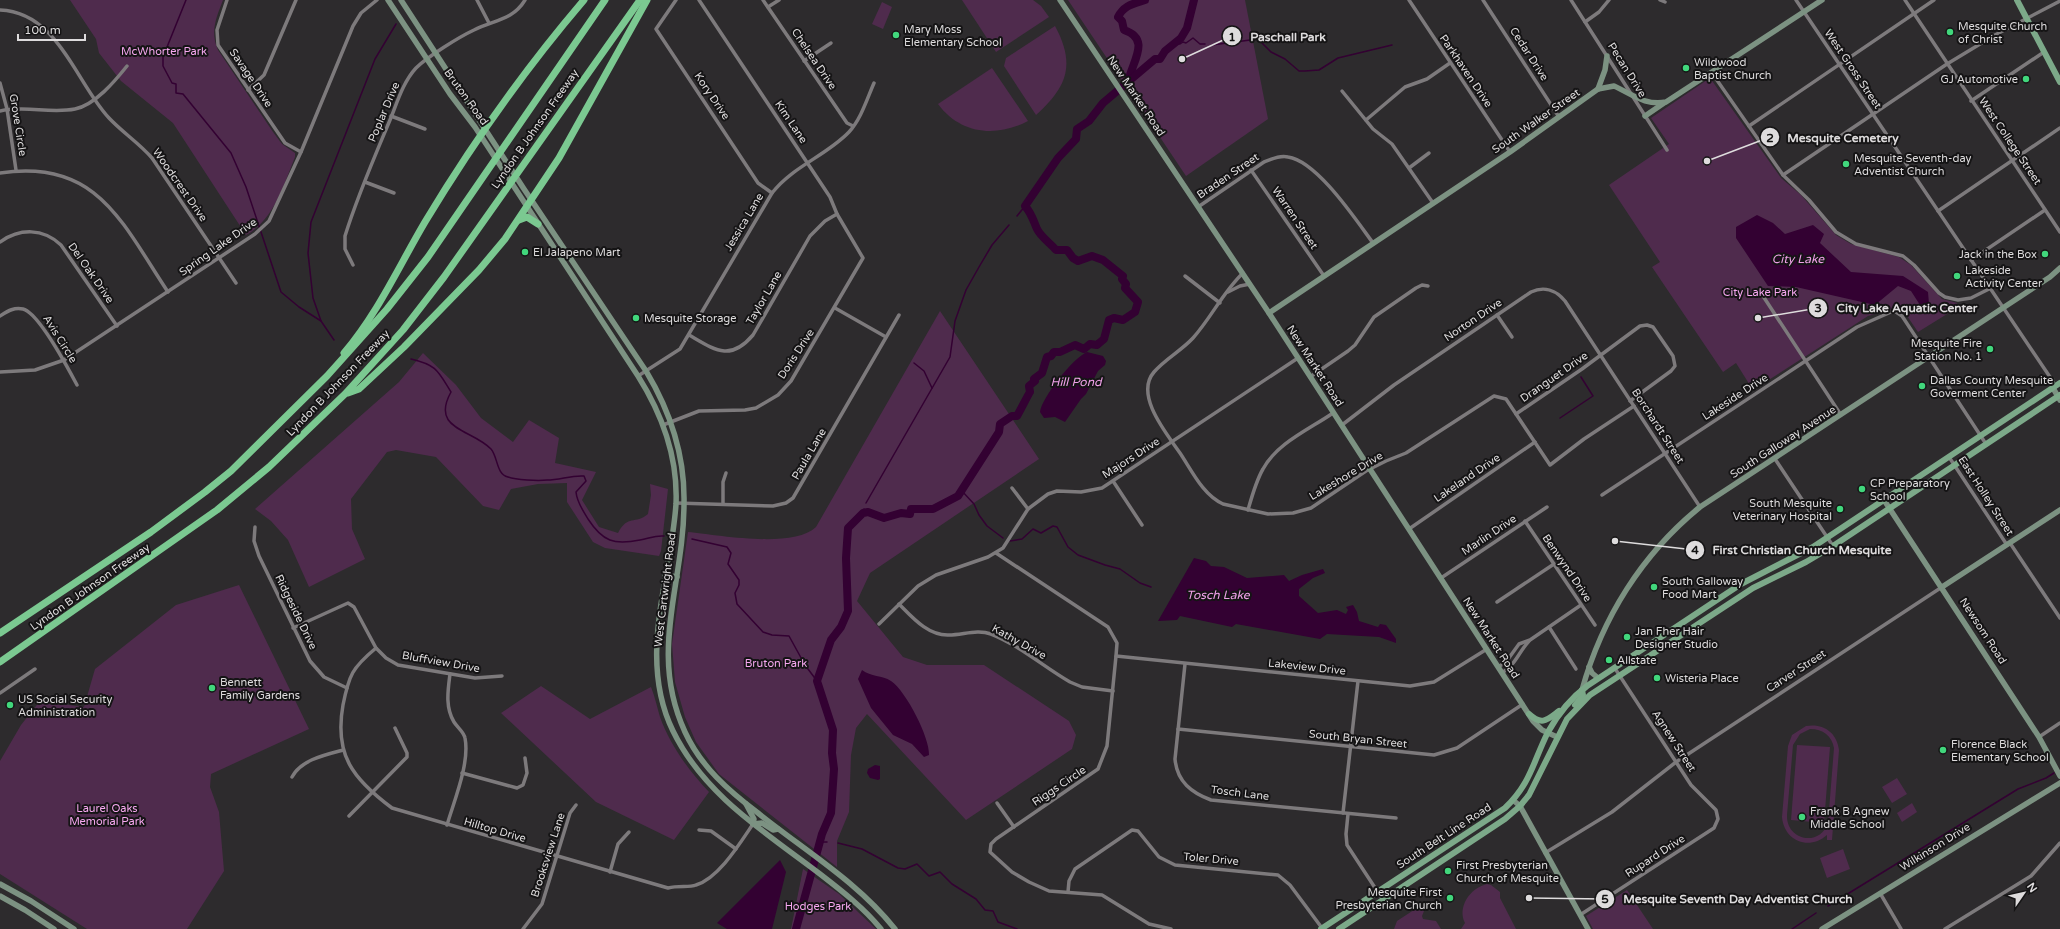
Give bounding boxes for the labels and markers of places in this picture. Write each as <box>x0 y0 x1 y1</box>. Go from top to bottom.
place label: Mesquite Church of Christ <box>1958 20 2047 46</box>
place label: Mary Moss Elementary School <box>904 23 1002 49</box>
callout: Paschall Park <box>1222 24 1334 48</box>
marker: Mesquite Church of Christ <box>1945 27 1955 37</box>
marker: Mary Moss Elementary School <box>891 30 901 40</box>
place label: Wildwood Baptist Church <box>1694 56 1772 82</box>
marker: Wildwood Baptist Church <box>1681 63 1691 73</box>
place label: GJ Automotive <box>1940 73 2018 86</box>
marker: GJ Automotive <box>2021 74 2031 84</box>
callout: Mesquite Cemetery <box>1760 125 1907 149</box>
place label: Mesquite Seventh-day Adventist Church <box>1854 152 1971 178</box>
marker: Mesquite Seventh-day Adventist Church <box>1841 159 1851 169</box>
place label: El Jalapeno Mart <box>533 246 620 259</box>
marker: El Jalapeno Mart <box>520 247 530 257</box>
place label: Jack in the Box <box>1959 248 2037 261</box>
marker: Jack in the Box <box>2040 249 2050 259</box>
place label: Lakeside Activity Center <box>1965 264 2043 290</box>
marker: Lakeside Activity Center <box>1952 271 1962 281</box>
callout: City Lake Aquatic Center <box>1808 296 1985 320</box>
place label: Mesquite Storage <box>644 312 736 325</box>
marker: Mesquite Storage <box>631 313 641 323</box>
place label: Mesquite Fire Station No. 1 <box>1911 337 1982 363</box>
marker: Mesquite Fire Station No. 1 <box>1985 344 1995 354</box>
place label: Dallas County Mesquite Goverment Center <box>1930 374 2053 400</box>
marker: Dallas County Mesquite Goverment Center <box>1917 381 1927 391</box>
place label: CP Preparatory School <box>1870 477 1950 503</box>
marker: CP Preparatory School <box>1857 484 1867 494</box>
place label: South Mesquite Veterinary Hospital <box>1733 497 1832 523</box>
marker: South Mesquite Veterinary Hospital <box>1835 504 1845 514</box>
callout: First Christian Church Mesquite <box>1685 538 1900 562</box>
place label: South Galloway Food Mart <box>1662 575 1743 601</box>
marker: South Galloway Food Mart <box>1649 582 1659 592</box>
place label: Jan Fher Hair Designer Studio <box>1635 625 1718 651</box>
marker: Jan Fher Hair Designer Studio <box>1622 632 1632 642</box>
place label: Allstate <box>1617 654 1656 667</box>
marker: Allstate <box>1604 655 1614 665</box>
place label: Wisteria Place <box>1665 672 1739 685</box>
marker: Wisteria Place <box>1652 673 1662 683</box>
place label: Bennett Family Gardens <box>220 676 300 702</box>
marker: Bennett Family Gardens <box>207 683 217 693</box>
place label: US Social Security Administration <box>18 693 112 719</box>
marker: US Social Security Administration <box>5 700 15 710</box>
place label: Florence Black Elementary School <box>1951 738 2049 764</box>
marker: Florence Black Elementary School <box>1938 745 1948 755</box>
place label: Frank B Agnew Middle School <box>1810 805 1890 831</box>
marker: Frank B Agnew Middle School <box>1797 812 1807 822</box>
place label: First Presbyterian Church of Mesquite <box>1456 859 1559 885</box>
marker: First Presbyterian Church of Mesquite <box>1443 866 1453 876</box>
place label: Mesquite First Presbyterian Church <box>1335 886 1442 912</box>
callout: Mesquite Seventh Day Adventist Church <box>1595 887 1861 911</box>
marker: Mesquite First Presbyterian Church <box>1445 893 1455 903</box>

